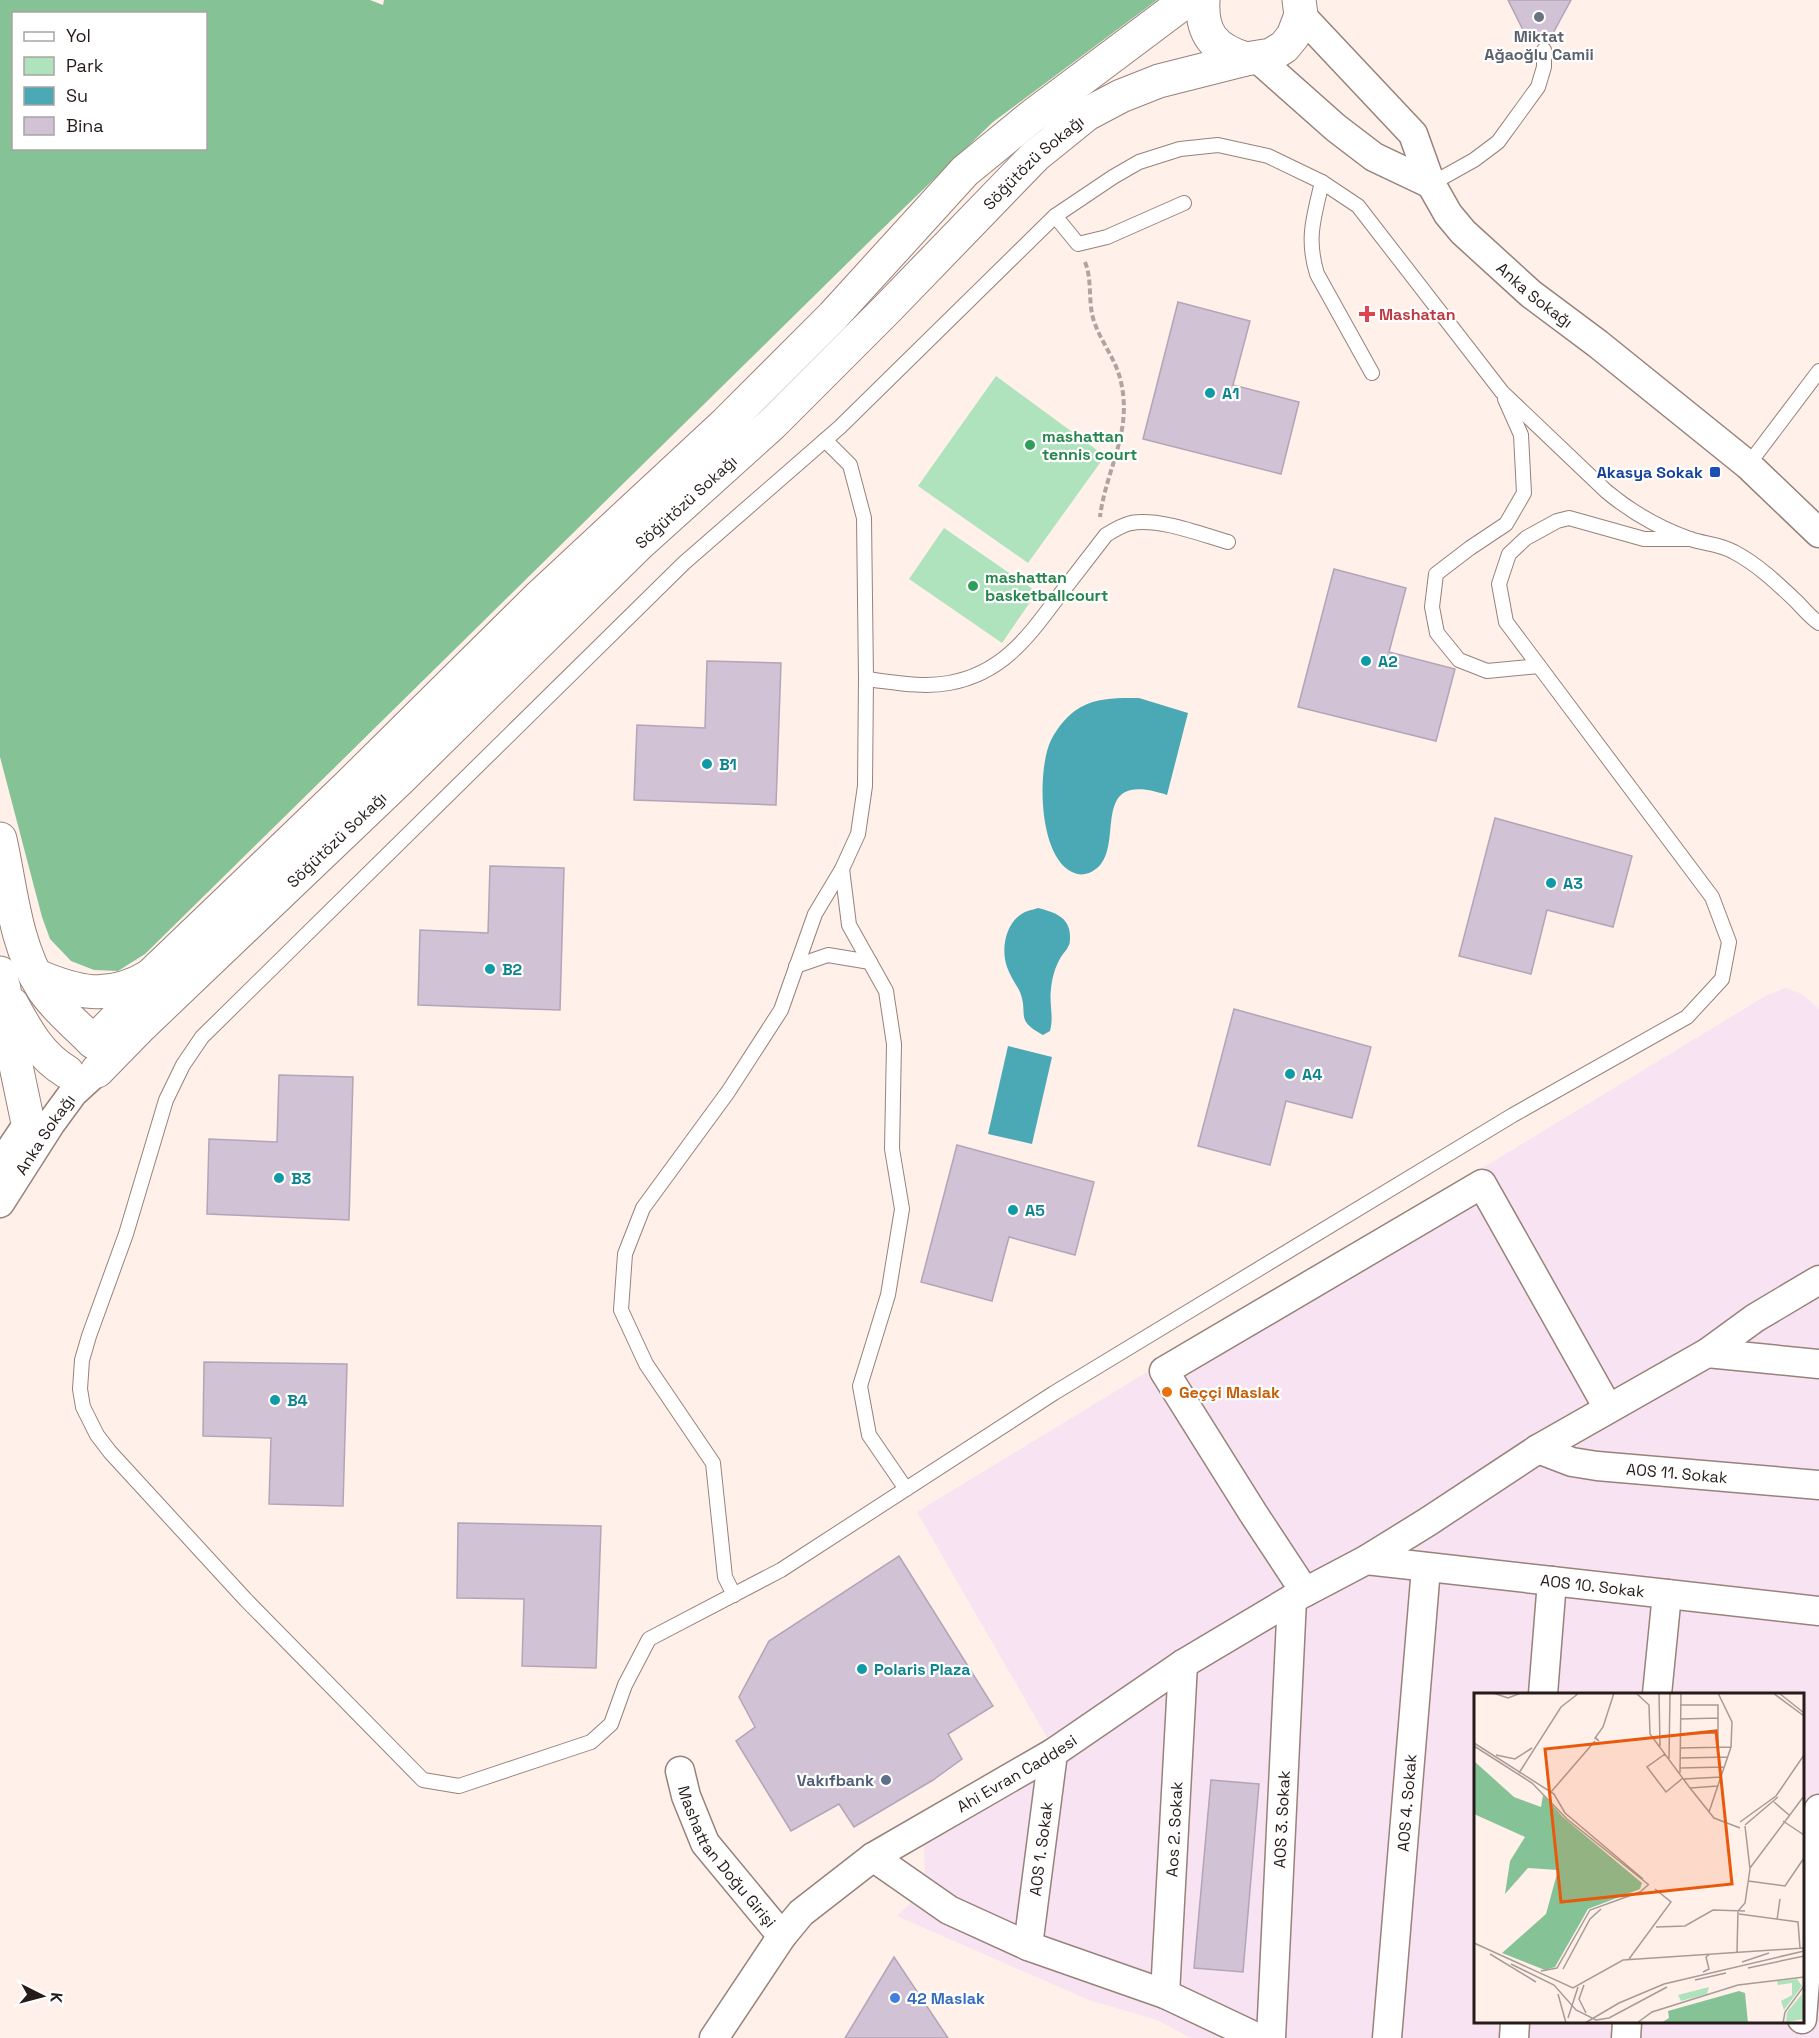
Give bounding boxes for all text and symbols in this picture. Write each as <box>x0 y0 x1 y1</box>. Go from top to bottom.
marker: Miktat Ağaoğlu Camii <box>1532 10 1546 24</box>
legend <box>12 12 207 150</box>
text: Yol <box>66 24 91 47</box>
place label: Miktat Ağaoğlu Camii <box>1484 26 1594 65</box>
text: Park <box>66 54 104 77</box>
text: Su <box>66 84 88 107</box>
street label: Söğütözü Sokağı <box>978 111 1088 214</box>
text: Bina <box>66 114 104 137</box>
street label: Anka Sokağı <box>1492 257 1577 332</box>
place label: Mashatan <box>1379 304 1456 325</box>
marker: Mashatan <box>1360 307 1374 321</box>
place label: A1 <box>1222 383 1239 404</box>
marker: A1 <box>1203 386 1217 400</box>
place label: mashattan tennis court <box>1042 426 1137 465</box>
marker: mashattan tennis court <box>1023 438 1037 452</box>
street label: Söğütözü Sokağı <box>630 450 741 553</box>
place label: Akasya Sokak <box>1597 462 1703 483</box>
marker: Akasya Sokak <box>1708 465 1722 479</box>
place label: mashattan basketballcourt <box>985 567 1108 606</box>
marker: mashattan basketballcourt <box>966 579 980 593</box>
place label: A2 <box>1378 651 1398 672</box>
marker: A2 <box>1359 654 1373 668</box>
place label: B1 <box>719 754 737 775</box>
marker: B1 <box>700 757 714 771</box>
street label: Söğütözü Sokağı <box>282 787 391 892</box>
place label: A3 <box>1563 873 1583 894</box>
marker: A3 <box>1544 876 1558 890</box>
place label: B2 <box>502 959 522 980</box>
marker: B2 <box>483 962 497 976</box>
place label: A4 <box>1302 1064 1322 1085</box>
marker: A4 <box>1283 1067 1297 1081</box>
street label: Anka Sokağı <box>10 1090 79 1179</box>
place label: B3 <box>291 1168 312 1189</box>
marker: B3 <box>272 1171 286 1185</box>
place label: A5 <box>1025 1200 1045 1221</box>
marker: A5 <box>1006 1203 1020 1217</box>
place label: Geççi Maslak <box>1179 1382 1280 1403</box>
marker: Geççi Maslak <box>1160 1385 1174 1399</box>
place label: B4 <box>287 1390 308 1411</box>
marker: B4 <box>268 1393 282 1407</box>
street label: AOS 11. Sokak <box>1625 1458 1729 1488</box>
street label: AOS 10. Sokak <box>1539 1569 1646 1602</box>
place label: Polaris Plaza <box>874 1659 971 1680</box>
marker: Polaris Plaza <box>855 1662 869 1676</box>
inset map <box>1474 1693 1804 2023</box>
street label: Ahi Evran Caddesi <box>953 1729 1081 1817</box>
street label: AOS 4. Sokak <box>1392 1753 1421 1853</box>
street label: AOS 3. Sokak <box>1269 1769 1294 1869</box>
place label: Vakıfbank <box>797 1770 874 1791</box>
marker: Vakıfbank <box>879 1773 893 1787</box>
street label: Aos 2. Sokak <box>1161 1780 1187 1878</box>
street label: Mashattan Doğu Girişi <box>673 1783 781 1932</box>
street label: AOS 1. Sokak <box>1024 1800 1057 1897</box>
north arrow <box>12 1966 72 2026</box>
place label: 42 Maslak <box>907 1988 985 2009</box>
text: K <box>45 1991 67 2004</box>
marker: 42 Maslak <box>888 1991 902 2005</box>

